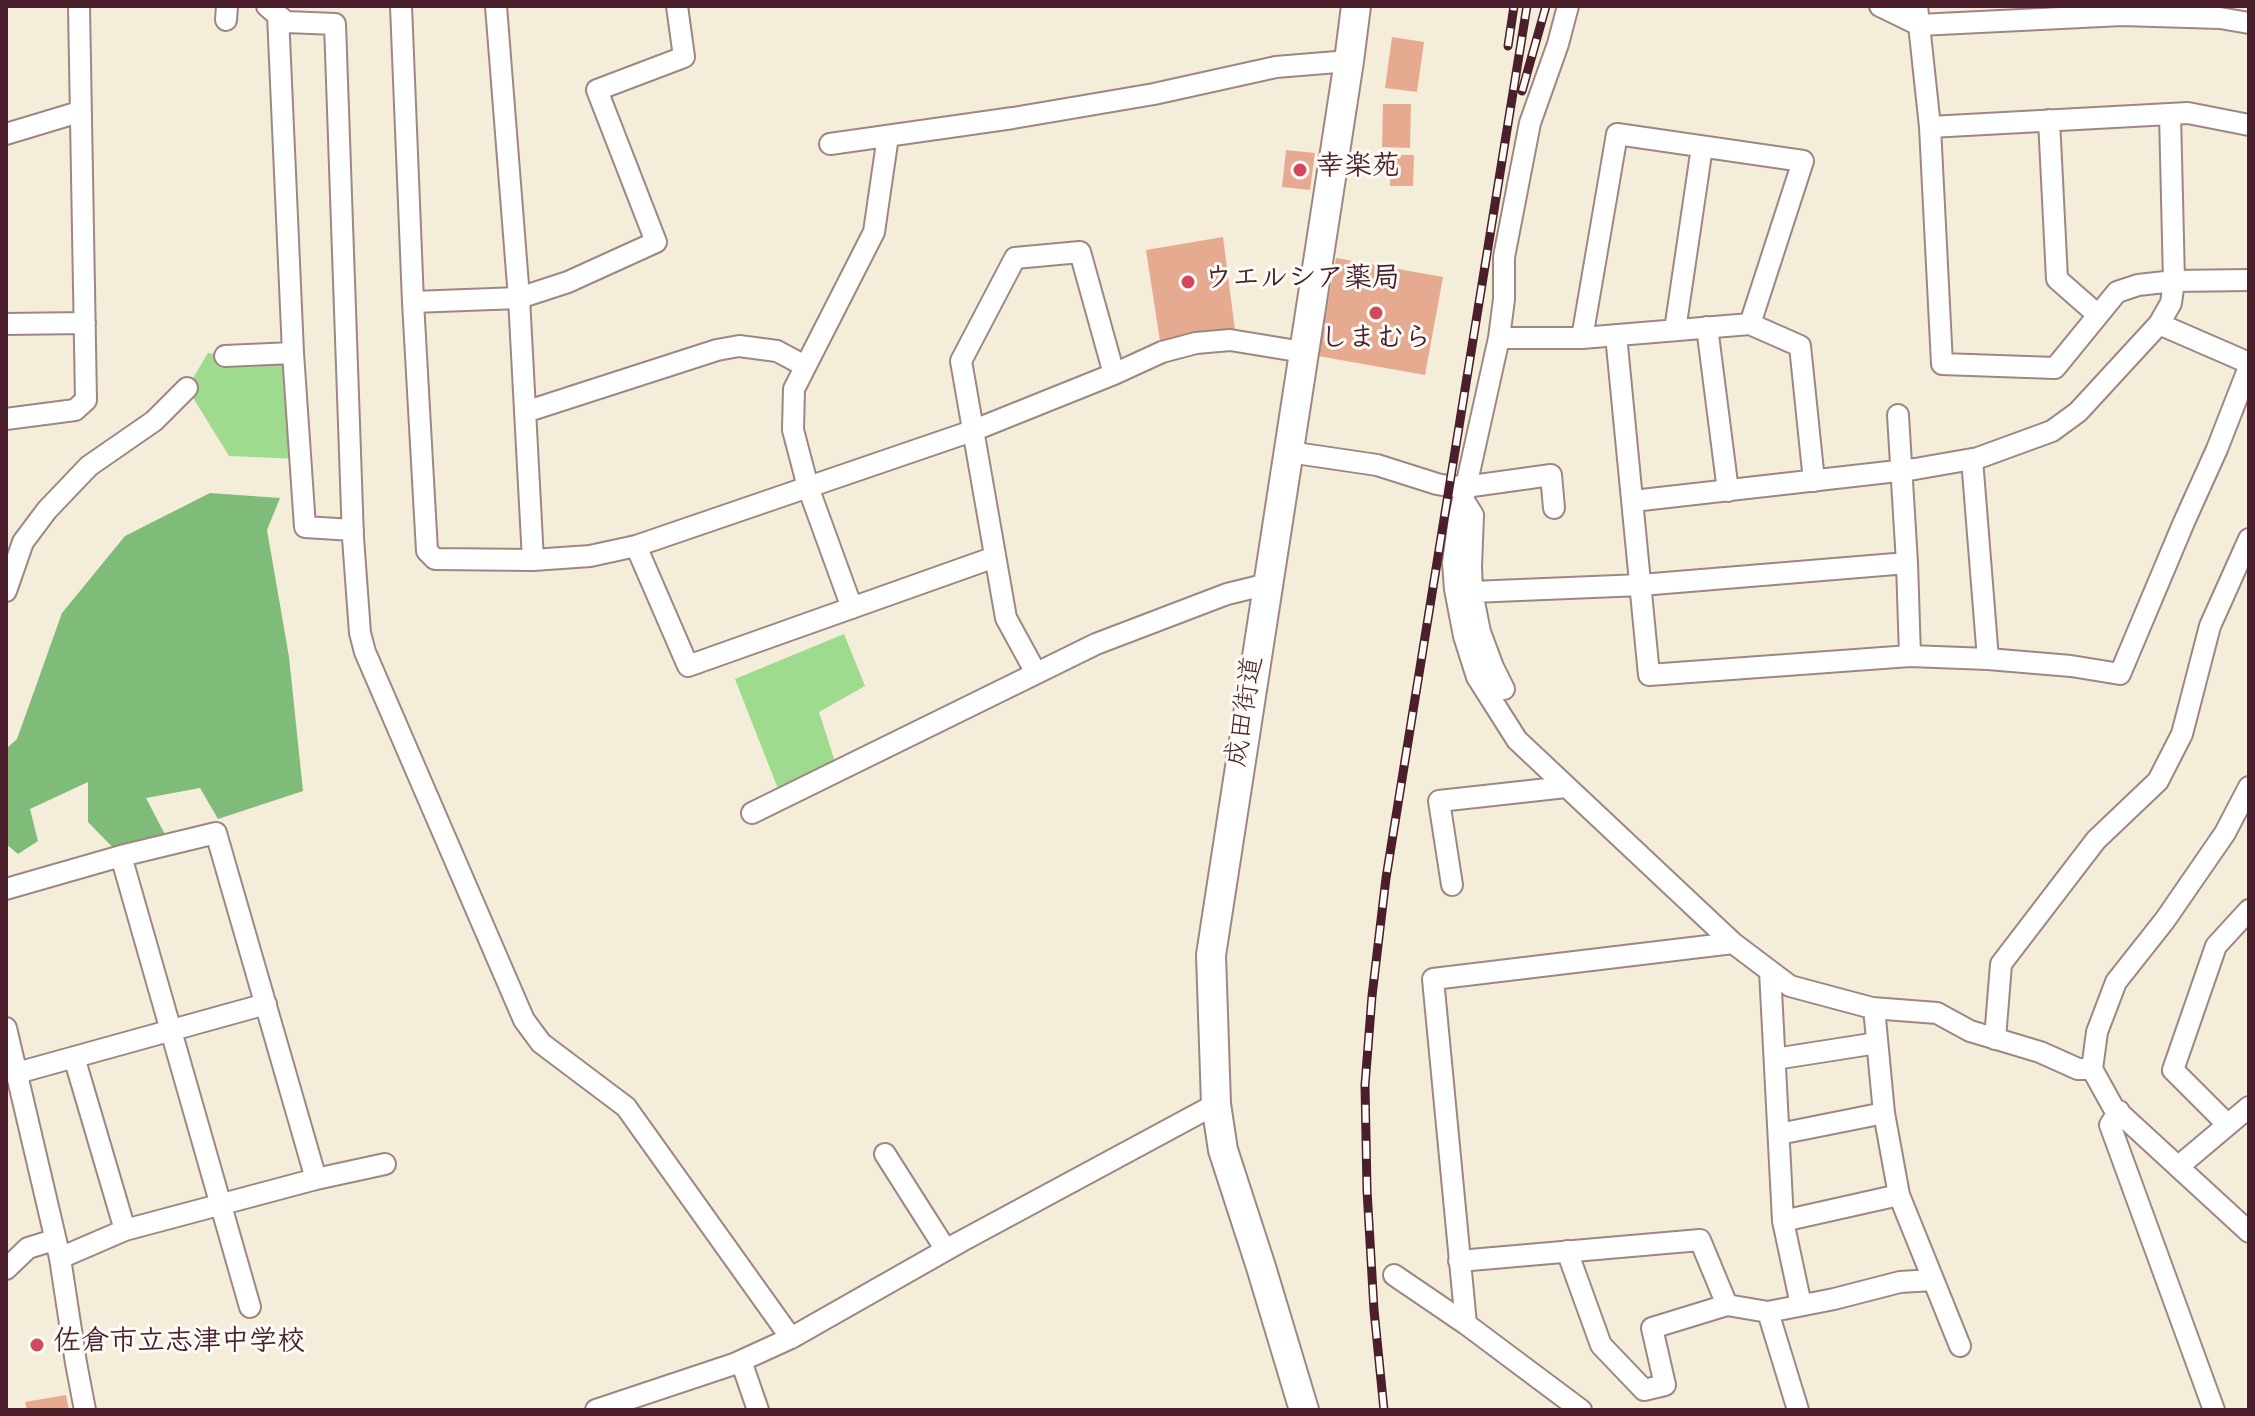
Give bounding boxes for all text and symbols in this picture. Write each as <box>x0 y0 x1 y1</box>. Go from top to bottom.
place label: 幸楽苑 <box>1316 153 1400 187</box>
marker: 幸楽苑 <box>1291 161 1309 179</box>
place label: ウエルシア薬局 <box>1204 265 1400 299</box>
marker: ウエルシア薬局 <box>1179 273 1197 291</box>
marker: しまむら <box>1367 304 1385 322</box>
place label: しまむら <box>1320 325 1432 359</box>
street label: 成田街道 <box>1223 654 1273 770</box>
place label: 佐倉市立志津中学校 <box>53 1328 305 1362</box>
marker: 佐倉市立志津中学校 <box>28 1336 46 1354</box>

